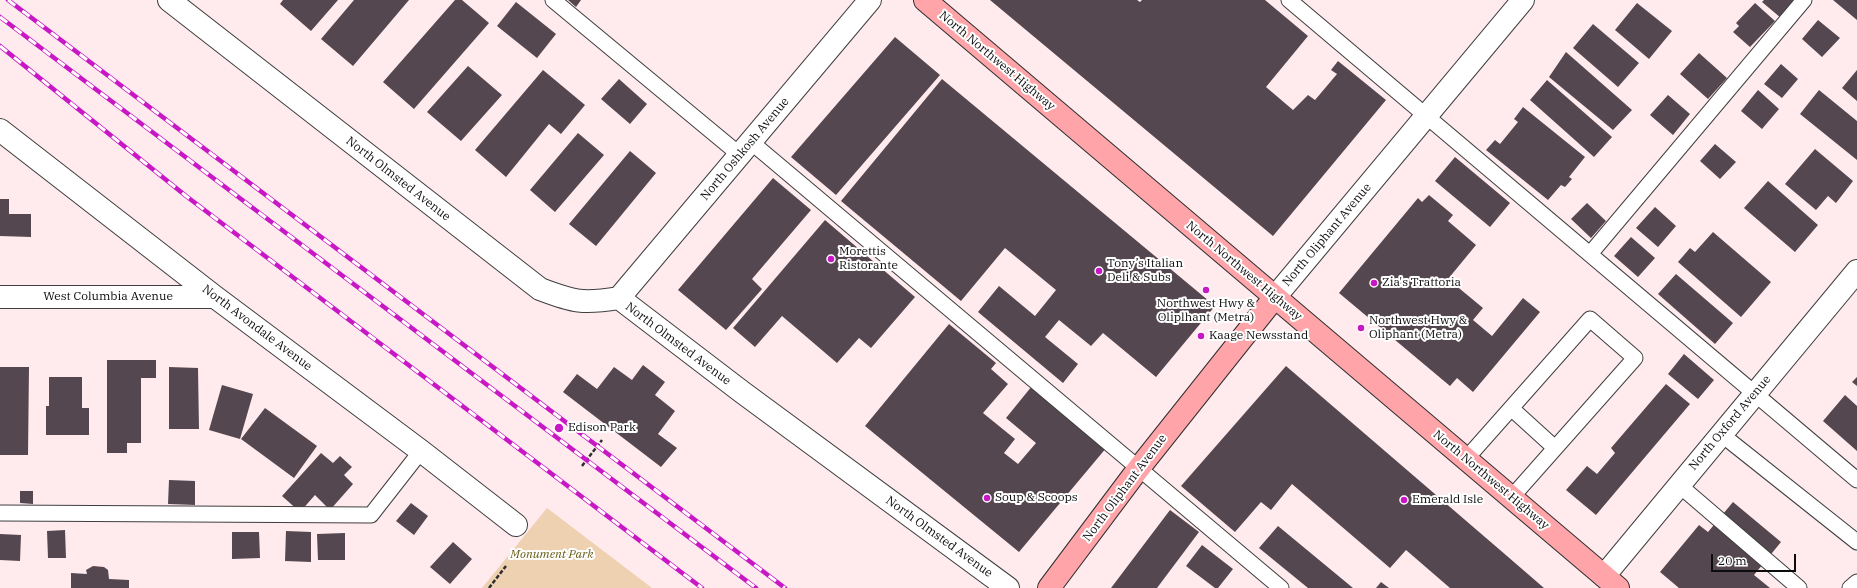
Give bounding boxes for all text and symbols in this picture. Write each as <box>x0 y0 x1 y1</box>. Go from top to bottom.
street label: North Northwest Highway <box>936 8 1058 114</box>
street label: North Oshkosh Avenue <box>698 95 792 203</box>
street label: North Olmsted Avenue <box>343 134 453 224</box>
street label: North Oliphant Avenue <box>1280 180 1374 290</box>
street label: North Northwest Highway <box>1183 218 1305 324</box>
place label: Morettis Ristorante <box>839 245 898 273</box>
marker: Morettis Ristorante <box>826 254 836 264</box>
place label: Tony’s Italian Deli & Subs <box>1107 257 1183 285</box>
marker: Tony’s Italian Deli & Subs <box>1094 266 1104 276</box>
place label: Zia's Trattoria <box>1382 276 1461 290</box>
marker: Zia's Trattoria <box>1369 278 1379 288</box>
street label: North Avondale Avenue <box>199 282 315 374</box>
marker: Northwest Hwy & Oliplhant (Metra) <box>1201 285 1211 295</box>
street label: West Columbia Avenue <box>43 290 173 304</box>
place label: Northwest Hwy & Oliplhant (Metra) <box>1157 297 1255 325</box>
street label: North Olmsted Avenue <box>622 300 734 388</box>
place label: Northwest Hwy & Oliphant (Metra) <box>1369 314 1467 342</box>
marker: Northwest Hwy & Oliphant (Metra) <box>1356 323 1366 333</box>
place label: Kaage Newsstand <box>1209 329 1308 343</box>
marker: Kaage Newsstand <box>1196 331 1206 341</box>
street label: North Oxford Avenue <box>1686 373 1774 473</box>
place label: Edison Park <box>568 421 636 435</box>
marker: Edison Park <box>553 422 565 434</box>
street label: North Northwest Highway <box>1430 427 1552 533</box>
street label: North Oliphant Avenue <box>1080 432 1170 544</box>
place label: Soup & Scoops <box>995 491 1078 505</box>
street label: North Olmsted Avenue <box>883 493 995 581</box>
marker: Soup & Scoops <box>982 493 992 503</box>
place label: Emerald Isle <box>1412 493 1483 507</box>
marker: Emerald Isle <box>1399 495 1409 505</box>
scale bar <box>1713 546 1798 572</box>
park label: Monument Park <box>510 548 594 562</box>
text: 20 m <box>1718 553 1747 568</box>

